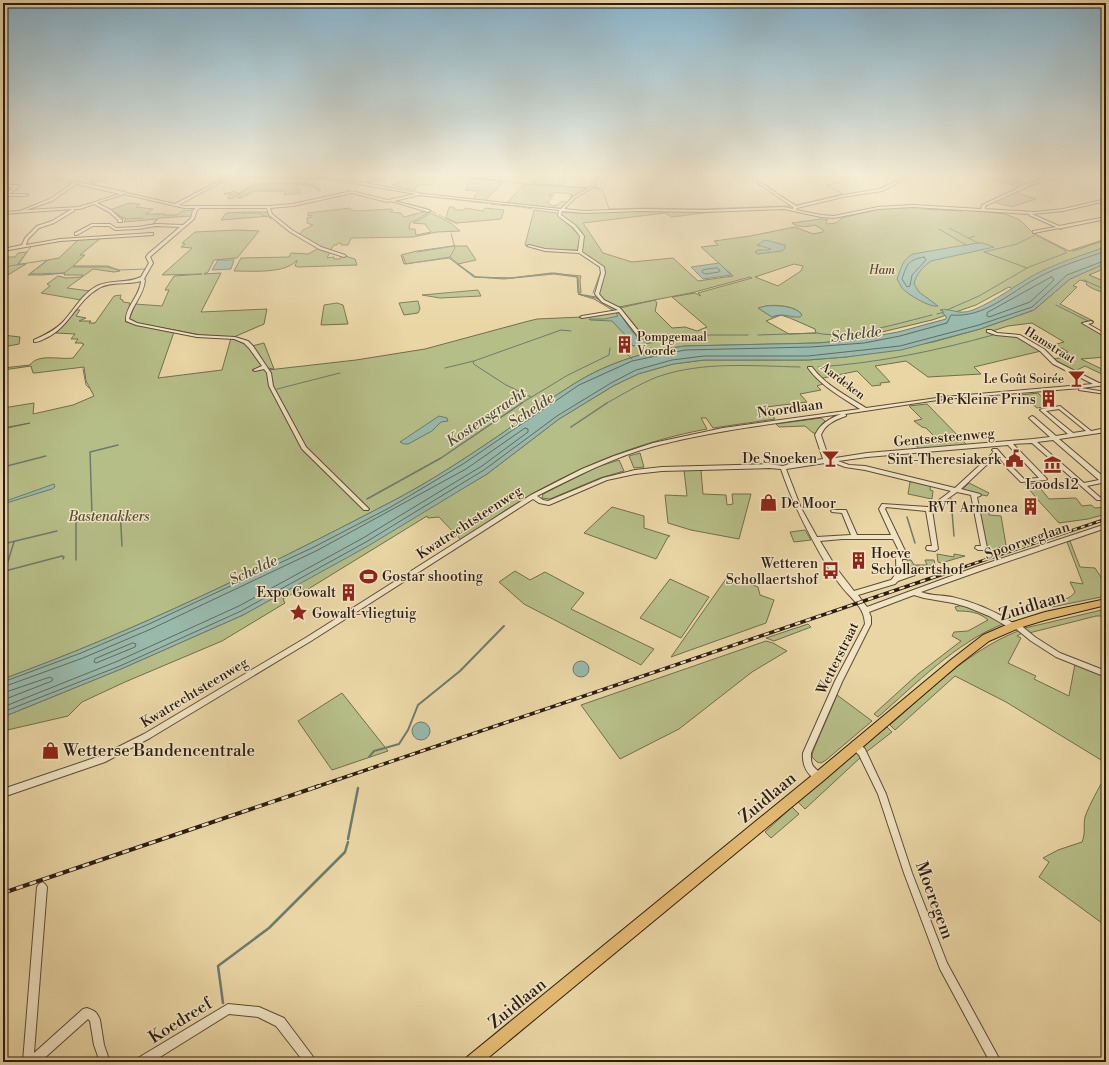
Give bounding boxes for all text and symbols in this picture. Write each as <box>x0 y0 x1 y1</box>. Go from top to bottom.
park label: Ham <box>868 263 895 278</box>
water label: Schelde <box>830 322 883 347</box>
street label: Hamstraat <box>1021 324 1079 367</box>
place label: Pompgemaal Voorde <box>636 330 707 359</box>
building icon: Pompgemaal Voorde <box>614 334 634 354</box>
street label: Aardeken <box>817 359 868 403</box>
bar icon: Le Goût Soirée <box>1067 369 1087 389</box>
place label: Le Goût Soirée <box>984 372 1064 387</box>
water label: Kostensgracht <box>443 383 531 451</box>
water label: Schelde <box>505 389 558 432</box>
building icon: De Kleine Prins <box>1039 389 1059 409</box>
place label: De Kleine Prins <box>936 391 1036 409</box>
street label: Noordlaan <box>756 395 825 423</box>
street label: Gentsesteenweg <box>893 425 996 451</box>
bar icon: De Snoeken <box>820 448 840 468</box>
public building icon: Sint-Theresiakerk <box>1004 449 1024 469</box>
place label: De Snoeken <box>742 450 818 468</box>
place label: Sint-Theresiakerk <box>887 451 1002 469</box>
museum icon: Loods12 <box>1042 454 1062 474</box>
place label: Loods12 <box>1025 476 1079 494</box>
street label: Kwatrechtsteenweg <box>413 482 526 564</box>
shop icon: De Moor <box>758 493 778 513</box>
place label: De Moor <box>781 495 836 513</box>
building icon: RVT Armonea <box>1021 497 1041 517</box>
place label: RVT Armonea <box>928 499 1019 517</box>
park label: Bastenakkers <box>67 508 150 526</box>
street label: Spoorweglaan <box>982 518 1073 564</box>
place label: Hoeve Schollaertshof <box>871 545 964 579</box>
water label: Schelde <box>226 551 280 590</box>
building icon: Hoeve Schollaertshof <box>848 551 868 571</box>
place label: Wetteren Schollaertshof <box>726 555 819 589</box>
bus stop icon: Wetteren Schollaertshof <box>821 561 841 581</box>
sports icon: Gostar shooting <box>359 566 379 586</box>
place label: Gostar shooting <box>382 568 484 586</box>
building icon: Expo Gowalt <box>339 582 359 602</box>
place label: Expo Gowalt <box>257 584 336 602</box>
street label: Zuidlaan <box>996 585 1068 626</box>
place icon: Gowalt-vliegtuig <box>289 603 309 623</box>
place label: Gowalt-vliegtuig <box>312 605 417 623</box>
street label: Wetterstraat <box>812 619 863 698</box>
street label: Kwatrechtsteenweg <box>137 653 252 732</box>
shop icon: Wetterse Bandencentrale <box>40 740 60 760</box>
place label: Wetterse Bandencentrale <box>62 740 255 762</box>
street label: Zuidlaan <box>734 767 801 828</box>
street label: Moeregem <box>910 859 958 942</box>
street label: Zuidlaan <box>484 974 551 1034</box>
street label: Koedreef <box>145 992 217 1049</box>

